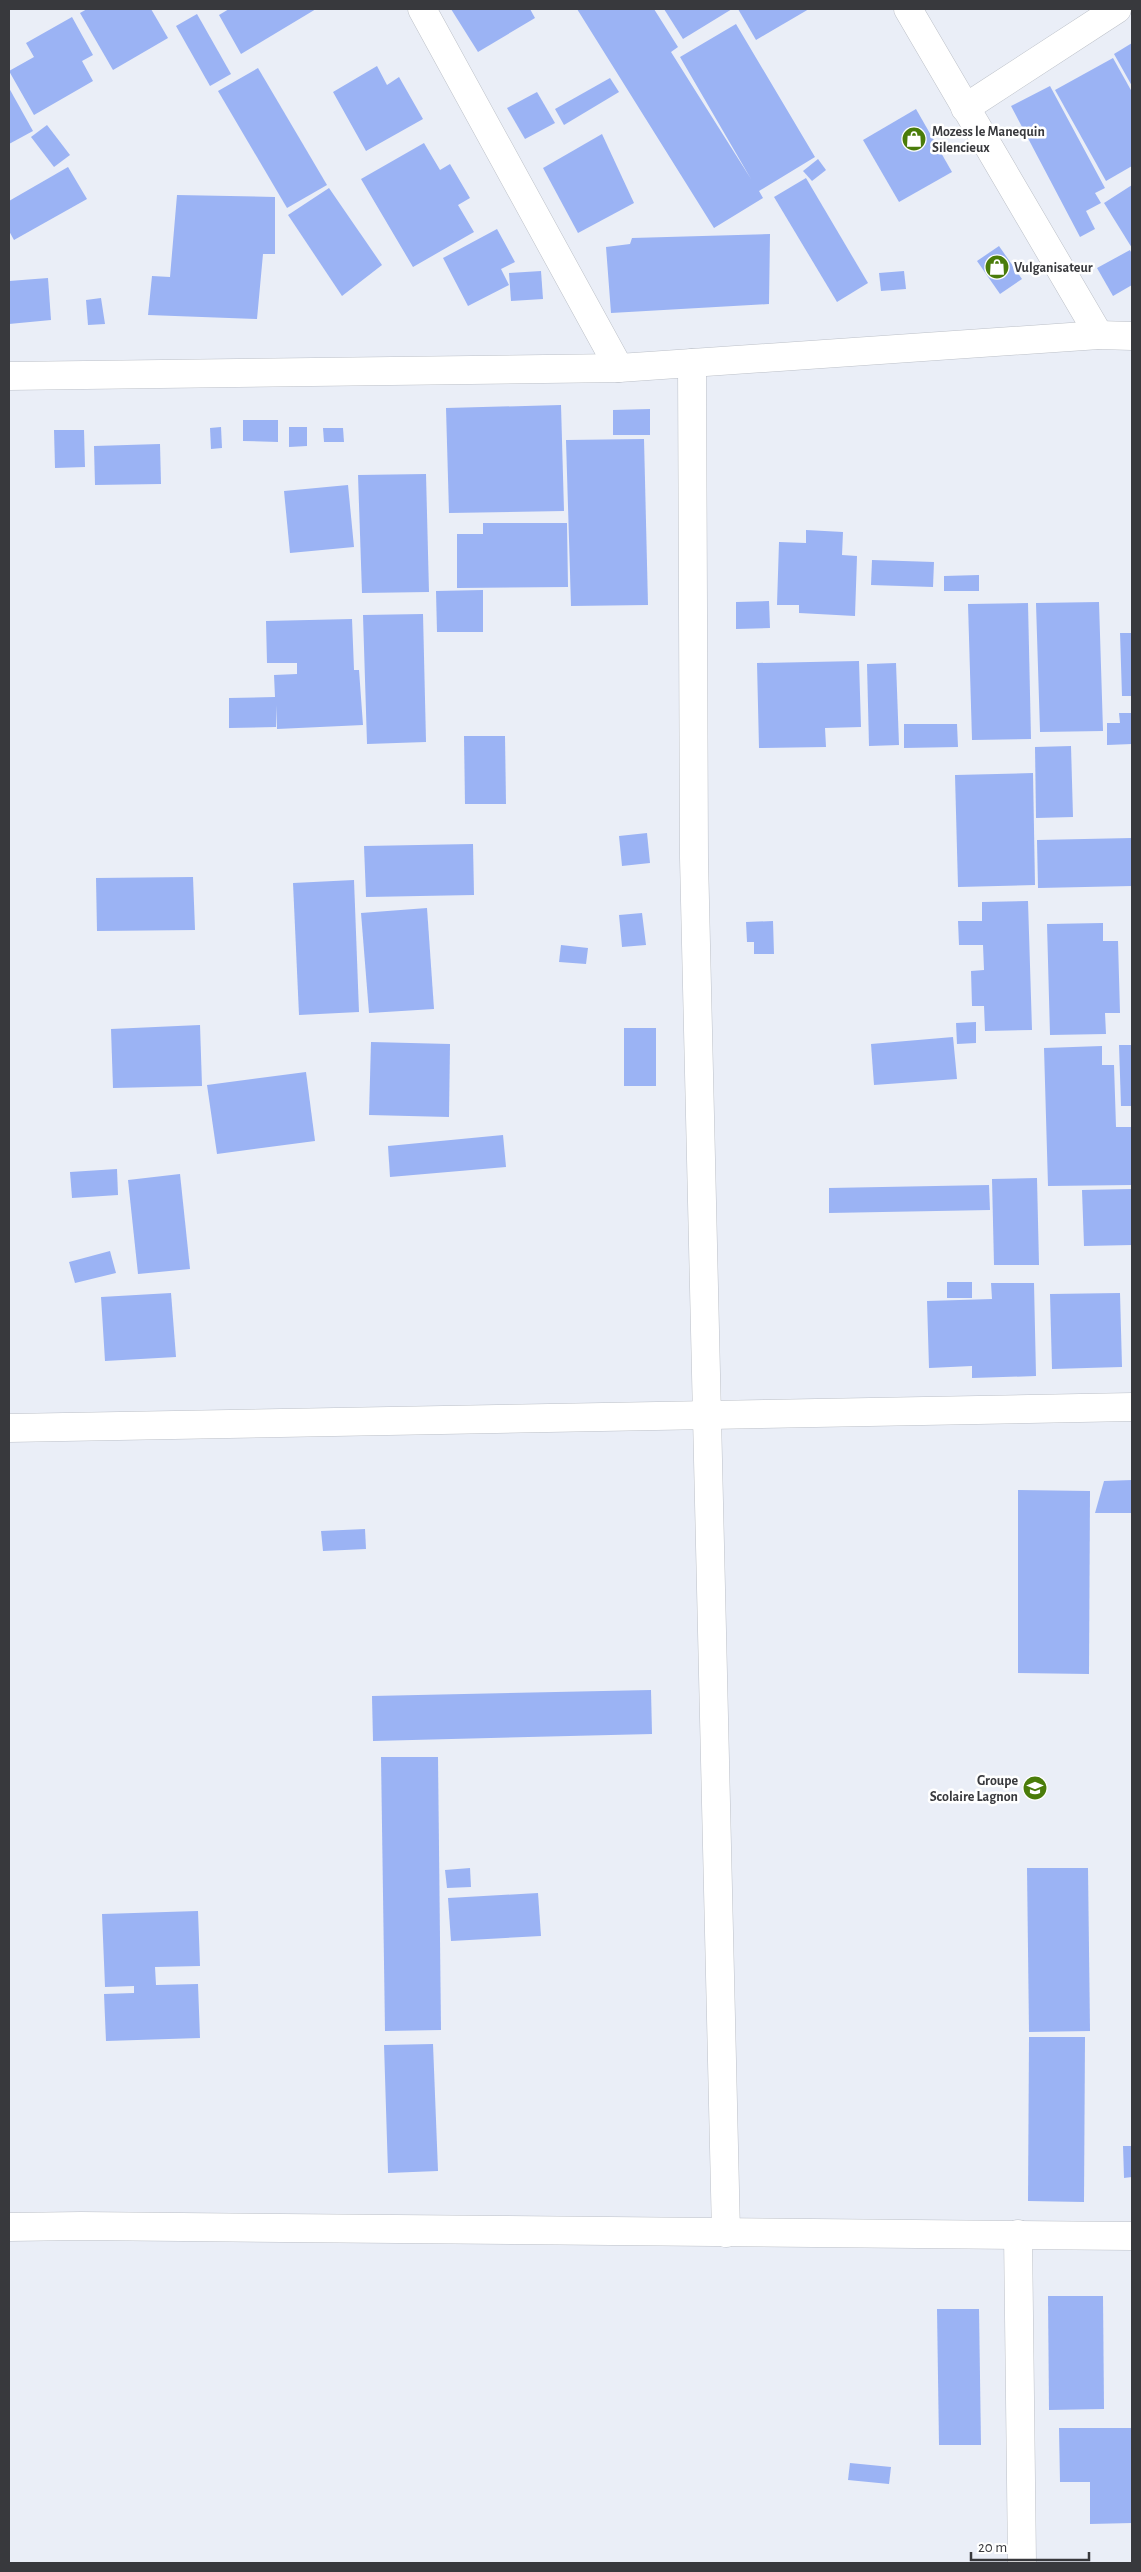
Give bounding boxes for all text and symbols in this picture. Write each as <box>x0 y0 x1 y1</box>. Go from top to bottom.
place label: Mozess le Manequin Silencieux <box>932 125 1045 155</box>
shop icon: Mozess le Manequin Silencieux <box>901 126 927 152</box>
shop icon: Vulganisateur <box>984 254 1010 280</box>
place label: Vulganisateur <box>1014 261 1093 275</box>
place label: Groupe Scolaire Lagnon <box>930 1774 1018 1804</box>
school or university icon: Groupe Scolaire Lagnon <box>1022 1775 1048 1801</box>
scale bar <box>971 2530 1088 2562</box>
text: 20 m <box>978 2540 1007 2555</box>

